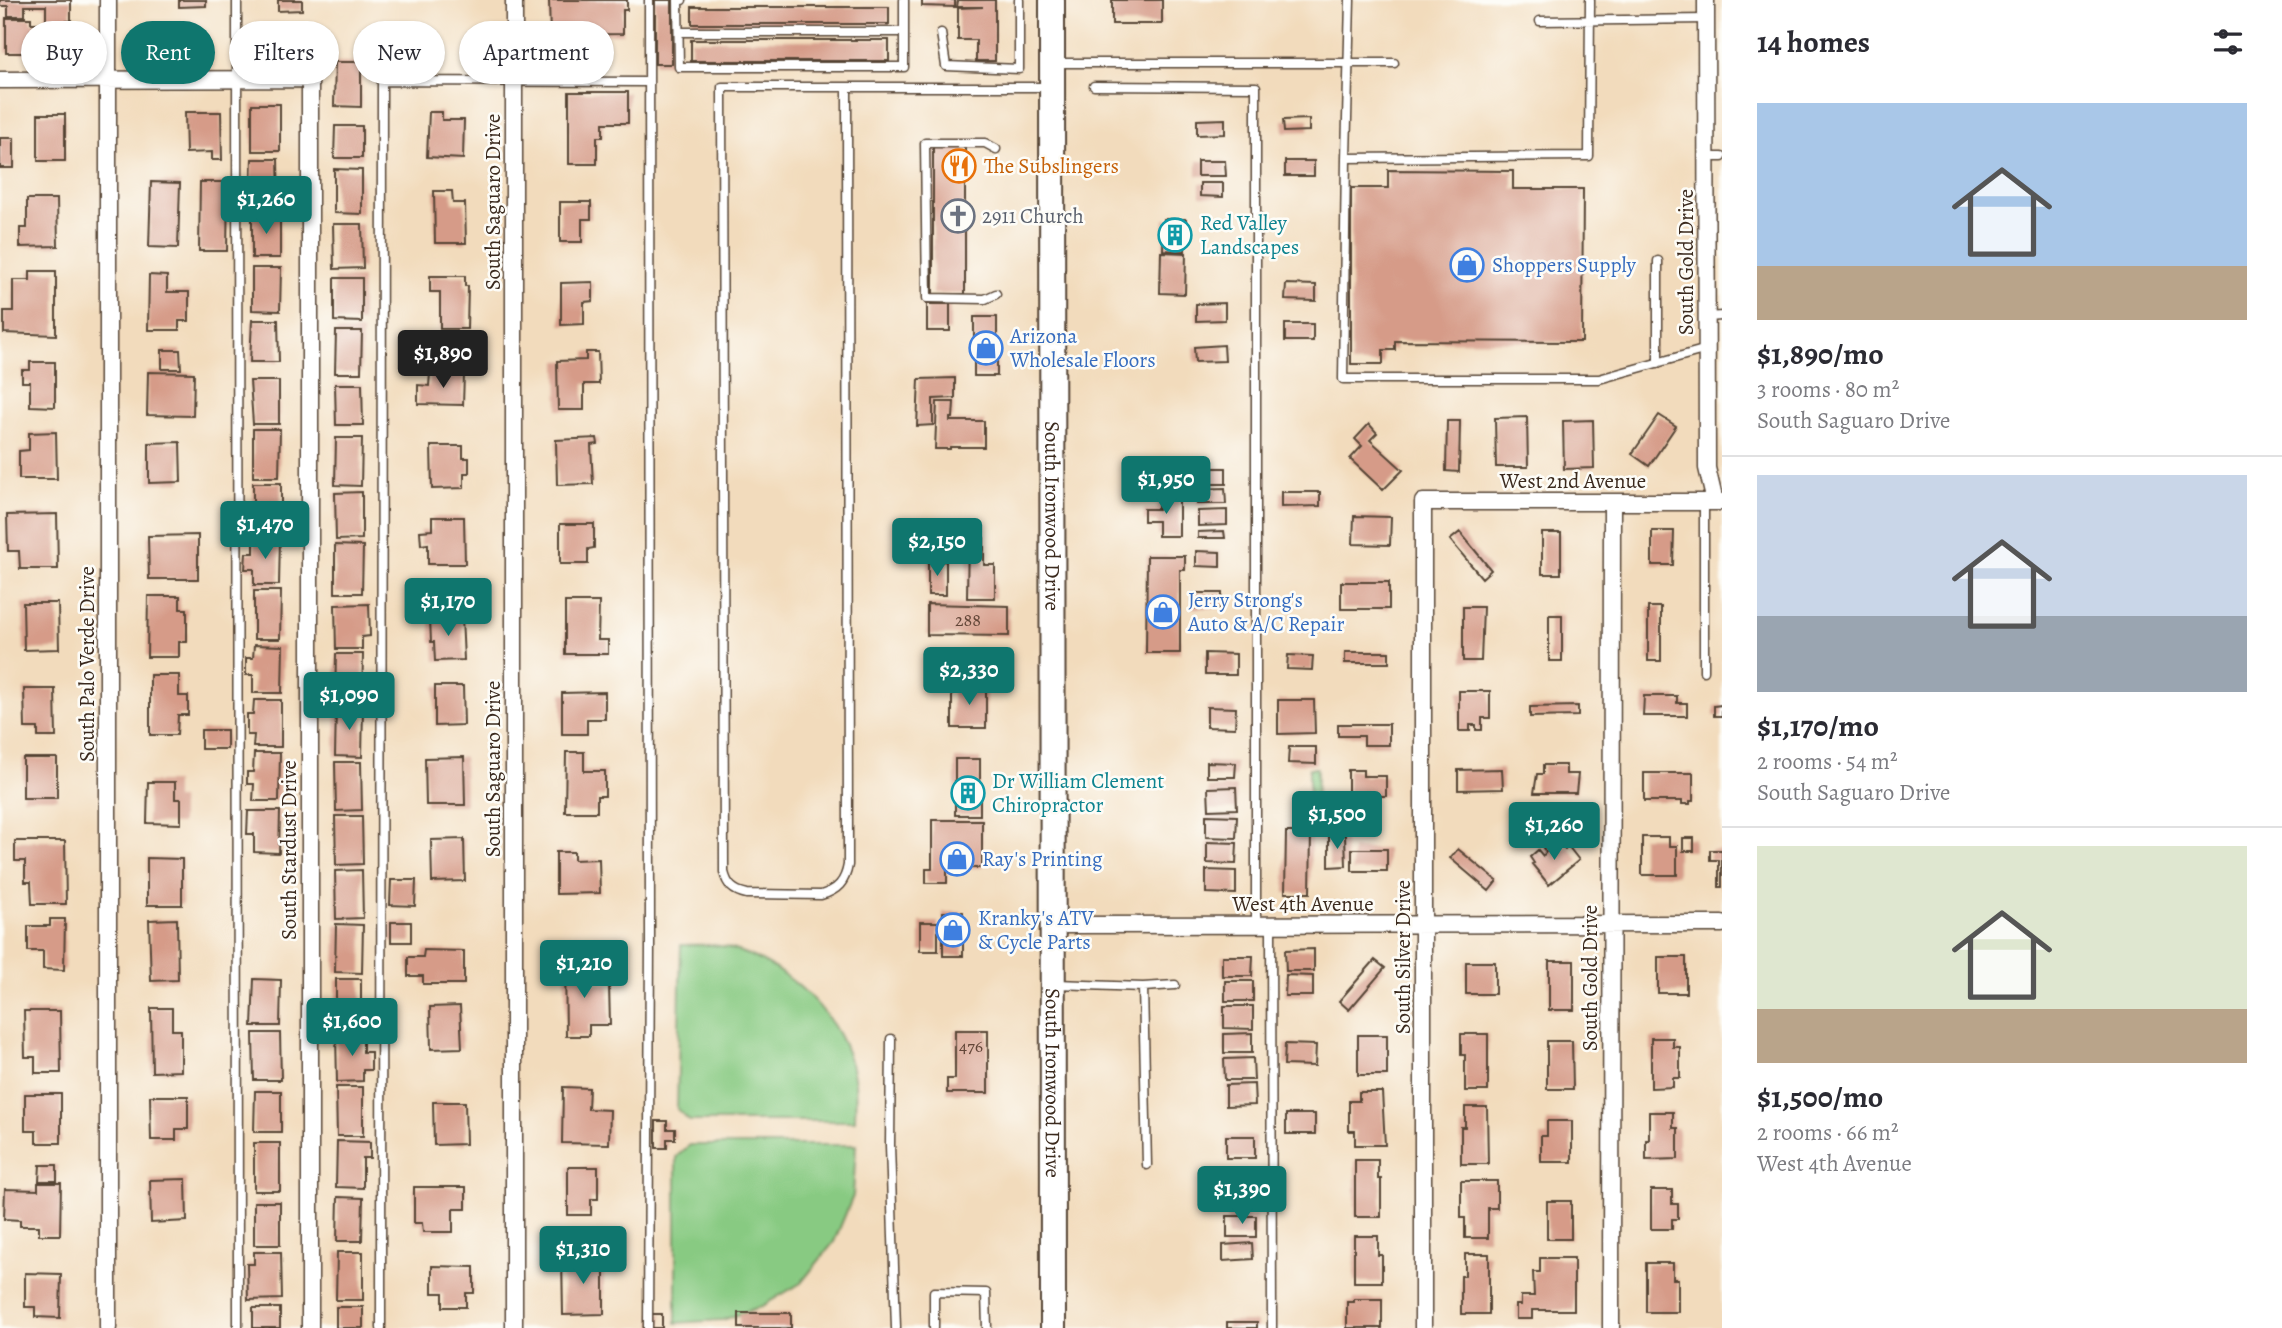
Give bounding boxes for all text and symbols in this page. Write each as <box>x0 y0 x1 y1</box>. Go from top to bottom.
chip: Buy <box>21 21 107 84</box>
chip: Rent <box>121 21 215 84</box>
chip: Filters <box>229 21 339 84</box>
chip: New <box>353 21 445 84</box>
chip: Apartment <box>459 21 614 84</box>
text: 14 homes <box>1757 22 1870 62</box>
icon: filters <box>2209 23 2247 61</box>
street label: South Saguaro Drive <box>479 114 507 290</box>
restaurant icon: The Subslingers <box>940 147 978 185</box>
icon: home <box>1939 149 2065 275</box>
place label: The Subslingers <box>984 152 1119 180</box>
pin: $1,260 <box>209 176 323 236</box>
text: $1,260 <box>237 183 295 214</box>
street label: South Gold Drive <box>1672 189 1700 335</box>
church icon: 2911 Church <box>939 197 977 235</box>
place label: 2911 Church <box>982 202 1084 230</box>
place label: Red Valley Landscapes <box>1200 209 1299 261</box>
building icon: Red Valley Landscapes <box>1156 216 1194 254</box>
shop icon: Shoppers Supply <box>1448 246 1486 284</box>
place label: Shoppers Supply <box>1492 251 1637 279</box>
place label: Arizona Wholesale Floors <box>1009 322 1156 374</box>
shop icon: Arizona Wholesale Floors <box>967 329 1005 367</box>
pin: $1,890 <box>386 330 500 390</box>
text: $1,890/mo <box>1757 334 1884 374</box>
text: $1,890 <box>414 337 472 368</box>
text: 3 rooms · 80 m² <box>1757 374 1899 405</box>
text: South Saguaro Drive <box>1757 405 1950 436</box>
street label: South Ironwood Drive <box>1038 421 1066 611</box>
pin: $1,950 <box>1109 456 1223 516</box>
text: $1,950 <box>1137 463 1195 494</box>
street label: West 2nd Avenue <box>1499 467 1646 495</box>
pin: $1,470 <box>208 502 322 561</box>
text: $1,470 <box>236 508 294 539</box>
pin: $2,150 <box>880 518 994 578</box>
icon: home <box>1939 521 2065 647</box>
text: $2,150 <box>908 525 966 556</box>
street label: South Palo Verde Drive <box>73 566 101 762</box>
pin: $1,170 <box>391 578 505 638</box>
text: $1,170 <box>421 585 475 616</box>
place label: Jerry Strong's Auto & A/C Repair <box>1187 586 1345 638</box>
shop icon: Jerry Strong's Auto & A/C Repair <box>1144 593 1182 631</box>
house number: 288 <box>955 608 981 632</box>
pin: $2,330 <box>912 648 1026 707</box>
text: $2,330 <box>939 654 999 685</box>
pin: $1,090 <box>292 672 406 732</box>
text: $1,090 <box>320 679 378 710</box>
street label: South Saguaro Drive <box>479 681 507 857</box>
text: $1,170/mo <box>1757 706 1879 746</box>
text: 2 rooms · 54 m² <box>1757 746 1898 777</box>
street label: South Stardust Drive <box>275 760 303 940</box>
place label: Dr William Clement Chiropractor <box>992 767 1164 819</box>
building icon: Dr William Clement Chiropractor <box>949 774 987 812</box>
text: South Saguaro Drive <box>1757 777 1950 808</box>
pin: $1,500 <box>1280 792 1394 851</box>
text: $1,500 <box>1308 798 1366 829</box>
pin: $1,260 <box>1497 802 1611 862</box>
text: $1,260 <box>1525 809 1583 840</box>
shop icon: Ray's Printing <box>938 840 976 878</box>
place label: Ray's Printing <box>982 845 1103 873</box>
street label: South Silver Drive <box>1389 880 1417 1034</box>
street label: West 4th Avenue <box>1231 890 1374 918</box>
icon: home <box>1939 892 2065 1018</box>
place label: Kranky's ATV & Cycle Parts <box>978 904 1094 956</box>
street label: South Gold Drive <box>1576 905 1604 1051</box>
shop icon: Kranky's ATV & Cycle Parts <box>934 911 972 949</box>
pin: $1,210 <box>527 940 641 1000</box>
text: $1,210 <box>556 947 612 978</box>
street label: South Ironwood Drive <box>1039 988 1067 1178</box>
pin: $1,600 <box>295 998 409 1058</box>
text: $1,600 <box>322 1005 382 1036</box>
house number: 476 <box>959 1034 983 1058</box>
text: $1,500/mo <box>1757 1077 1883 1117</box>
text: 2 rooms · 66 m² <box>1757 1117 1899 1148</box>
text: West 4th Avenue <box>1757 1148 1912 1179</box>
pin: $1,390 <box>1185 1166 1299 1226</box>
text: $1,390 <box>1213 1173 1271 1204</box>
pin: $1,310 <box>526 1226 640 1286</box>
text: $1,310 <box>556 1233 610 1264</box>

